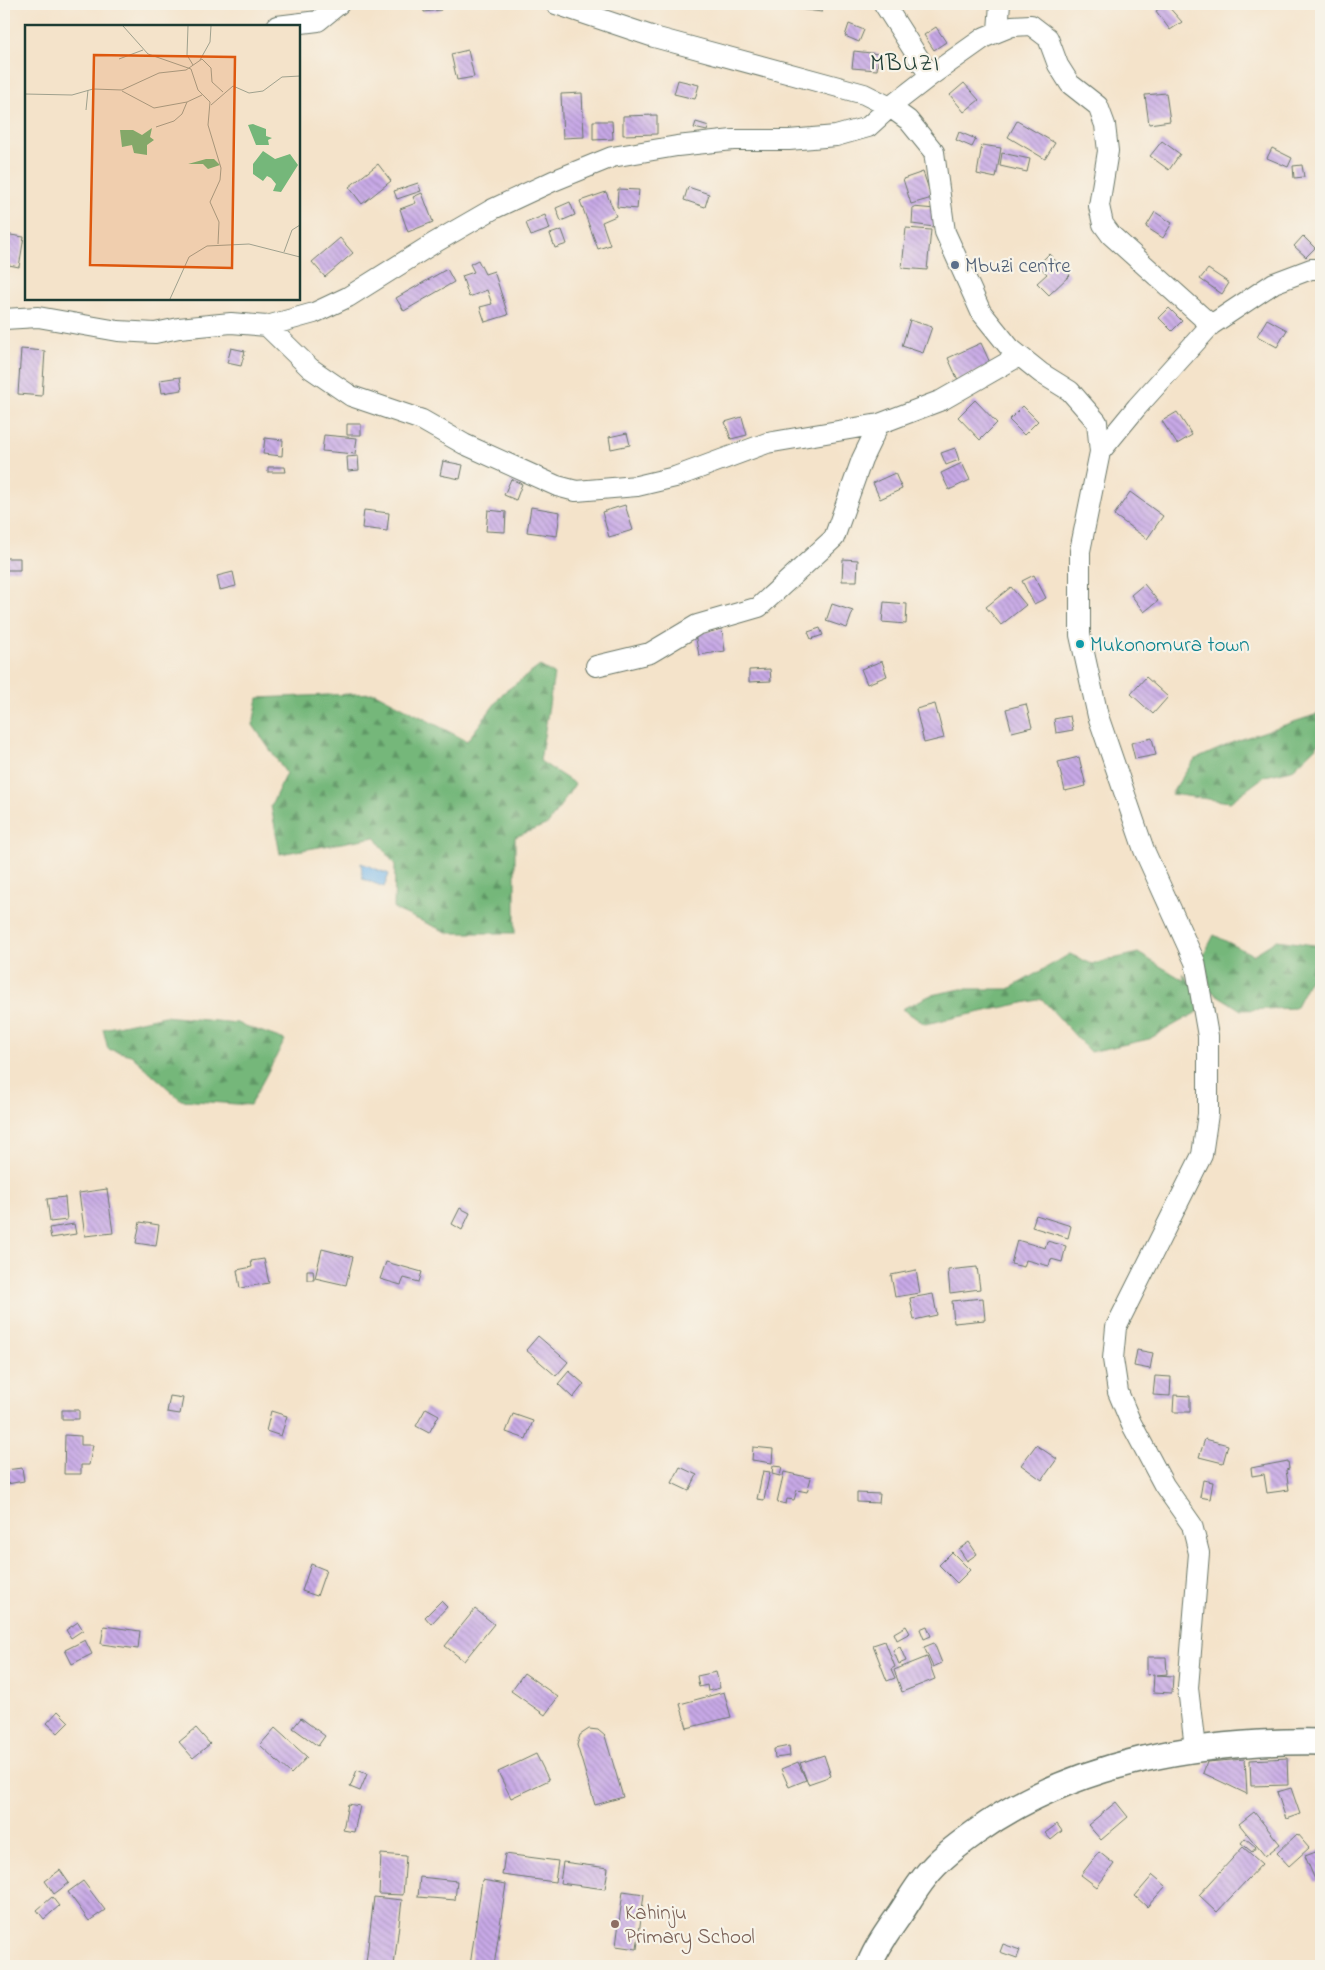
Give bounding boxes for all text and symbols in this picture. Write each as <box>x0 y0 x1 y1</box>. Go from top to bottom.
inset map <box>25 25 300 300</box>
district label: MBUZI <box>870 47 940 82</box>
place label: Mbuzi centre <box>965 252 1071 282</box>
marker: Mbuzi centre <box>949 259 961 271</box>
place label: Mukonomura town <box>1090 631 1250 661</box>
marker: Mukonomura town <box>1074 638 1086 650</box>
place label: Kahinju Primary School <box>625 1899 755 1955</box>
marker: Kahinju Primary School <box>609 1918 621 1930</box>

